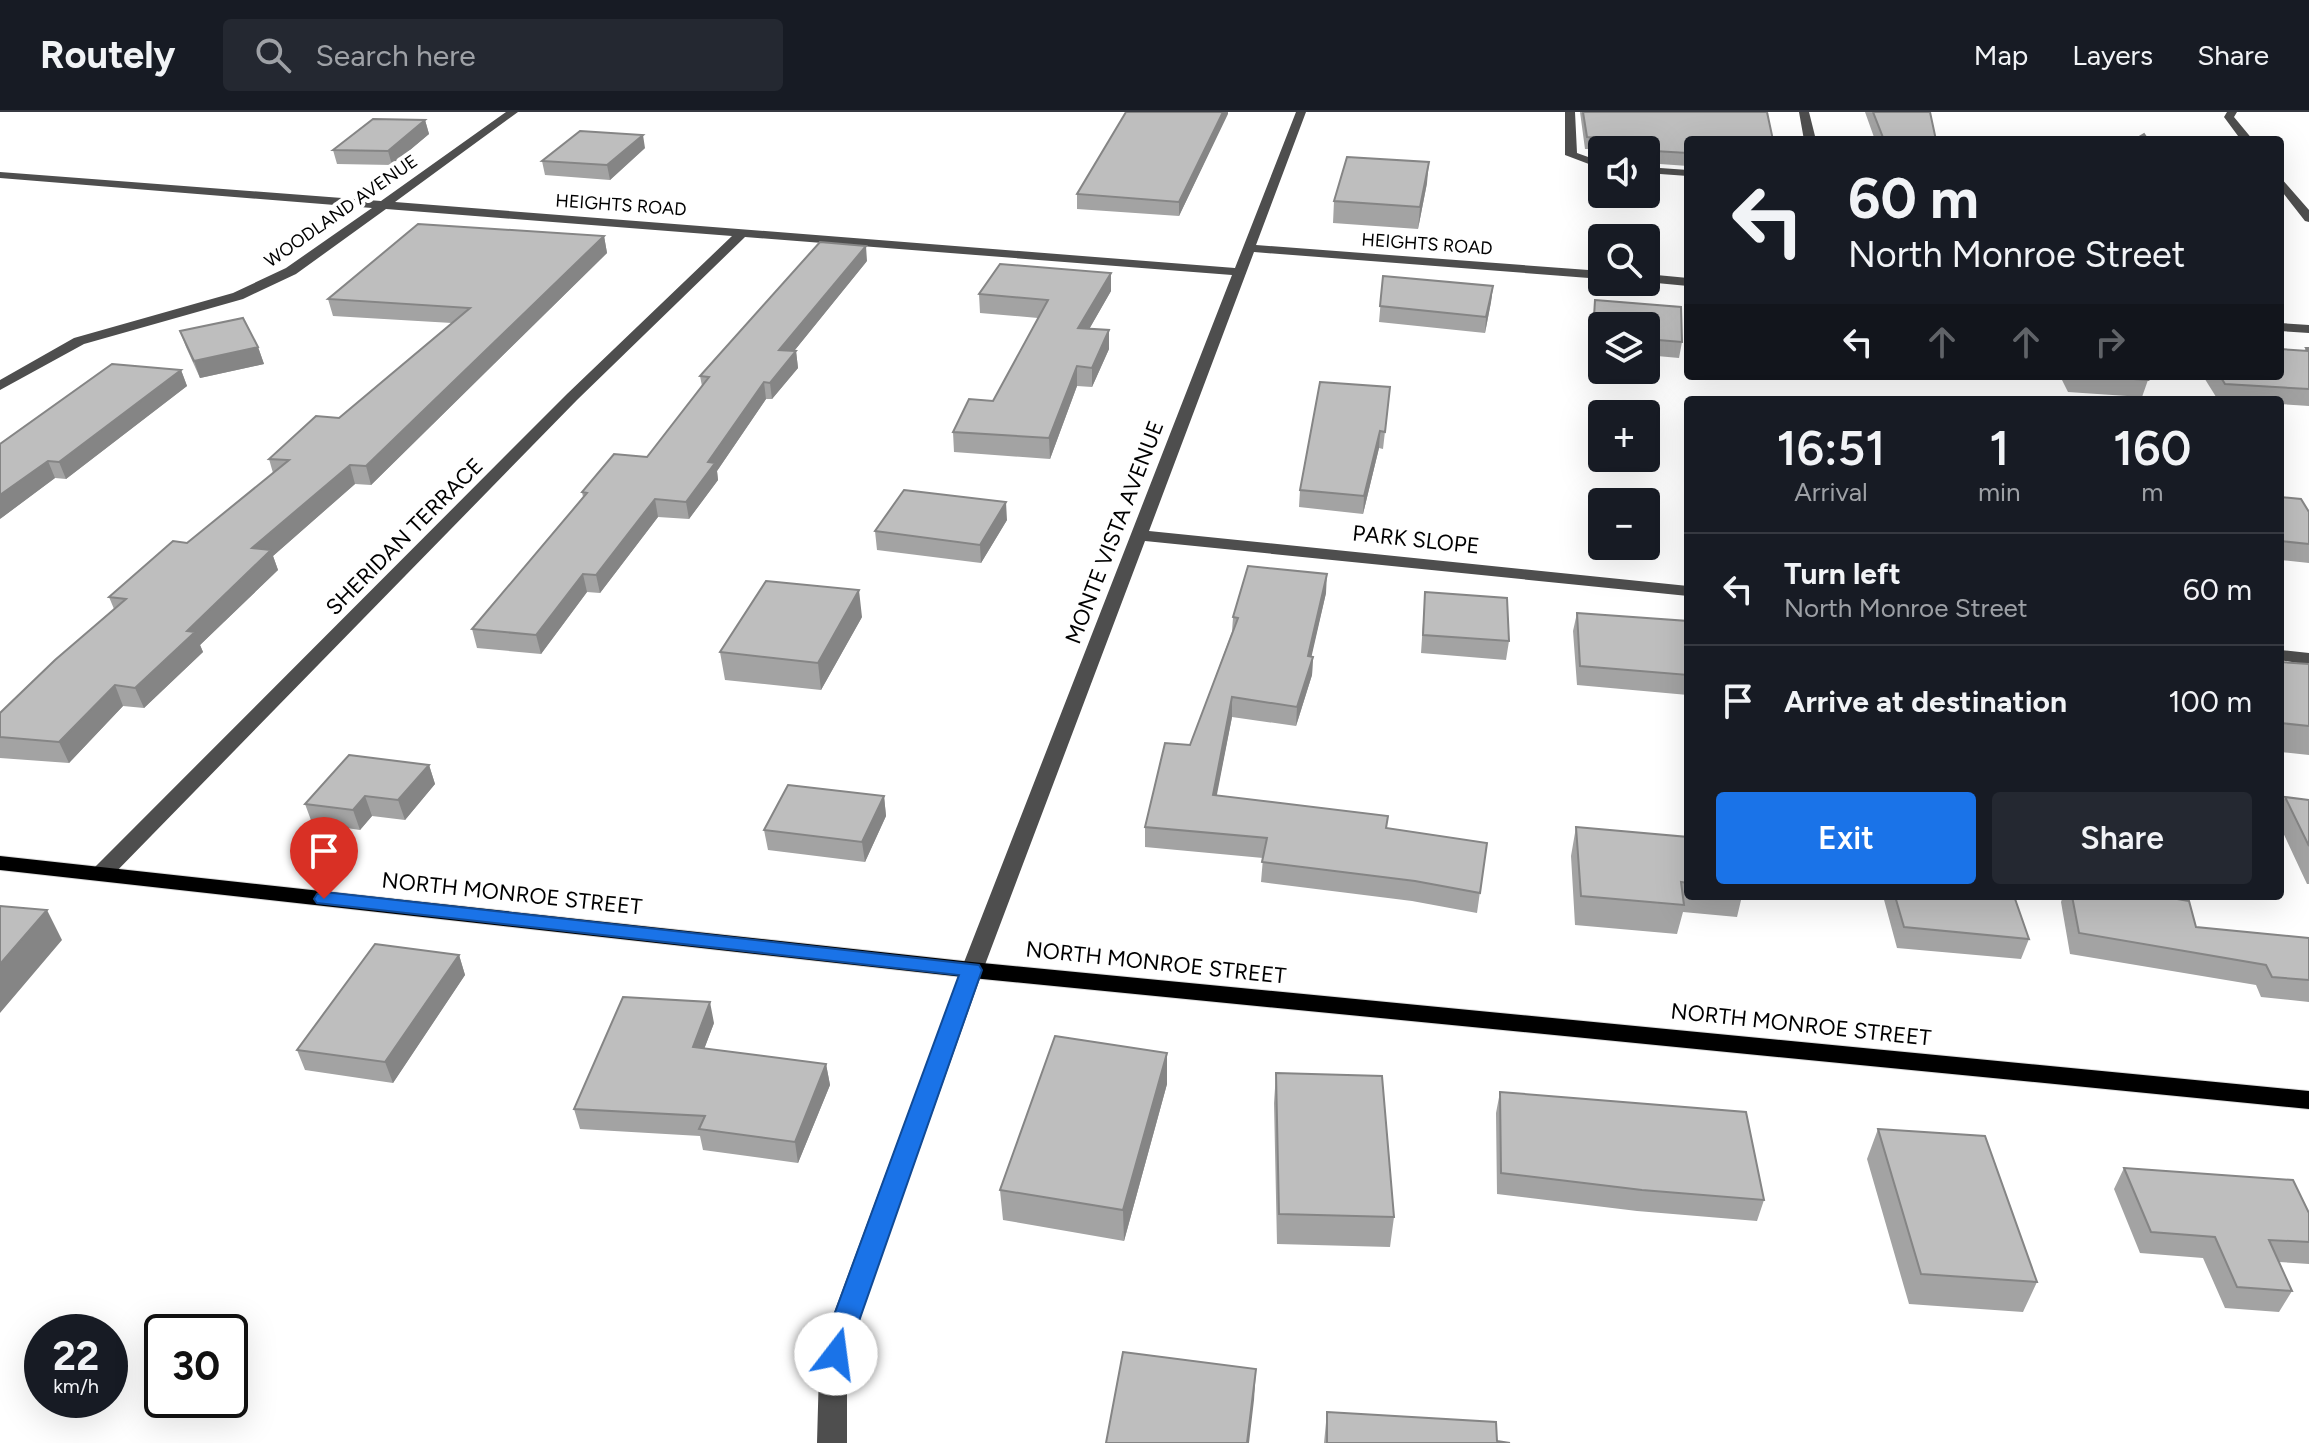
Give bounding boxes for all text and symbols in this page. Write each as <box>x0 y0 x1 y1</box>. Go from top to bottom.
search box <box>223 19 783 91</box>
text: Routely <box>40 32 175 78</box>
icon: search <box>251 33 295 77</box>
text: Search here <box>315 37 476 74</box>
text: Map <box>1974 38 2028 72</box>
text: Layers <box>2072 38 2153 72</box>
text: Share <box>2197 38 2269 72</box>
map controls <box>1588 136 1660 560</box>
button: sound <box>1588 136 1660 208</box>
street label: WOODLAND AVENUE <box>260 150 422 272</box>
text: 60 m <box>1848 165 1979 232</box>
icon: left <box>1716 168 1820 272</box>
street label: HEIGHTS ROAD <box>555 189 687 221</box>
button: search <box>1588 224 1660 296</box>
street label: HEIGHTS ROAD <box>1361 228 1493 260</box>
text: North Monroe Street <box>1848 233 2185 276</box>
button: layers <box>1588 312 1660 384</box>
icon: left <box>1836 320 1880 364</box>
icon: ahead <box>1920 320 1964 364</box>
icon: ahead <box>2004 320 2048 364</box>
icon: right <box>2088 320 2132 364</box>
button: + <box>1588 400 1660 472</box>
street label: MONTE VISTA AVENUE <box>1059 417 1170 648</box>
text: 16:51 <box>1776 419 1885 477</box>
text: 1 <box>1989 419 2009 477</box>
text: 160 <box>2113 419 2192 477</box>
street label: SHERIDAN TERRACE <box>320 452 489 621</box>
text: Arrival <box>1794 476 1868 508</box>
text: min <box>1978 476 2021 508</box>
text: m <box>2141 476 2163 508</box>
button: − <box>1588 488 1660 560</box>
street label: PARK SLOPE <box>1351 519 1481 560</box>
text: Turn left <box>1784 555 1901 592</box>
icon: left <box>1716 567 1760 611</box>
text: 60 m <box>2183 571 2252 608</box>
text: North Monroe Street <box>1784 592 2028 624</box>
icon: arrive <box>1716 679 1760 723</box>
text: Arrive at destination <box>1784 683 2067 720</box>
text: 100 m <box>2168 683 2252 720</box>
button: Exit <box>1716 792 1976 884</box>
button: Share <box>1992 792 2252 884</box>
pin <box>290 817 358 899</box>
icon: arrive <box>302 829 346 873</box>
street label: NORTH MONROE STREET <box>380 866 643 921</box>
street label: NORTH MONROE STREET <box>1024 935 1287 990</box>
street label: NORTH MONROE STREET <box>1669 997 1932 1052</box>
position arrow <box>794 1312 878 1396</box>
speed limit sign: 30 <box>144 1314 248 1418</box>
text: 22 <box>53 1332 99 1380</box>
text: km/h <box>53 1374 99 1398</box>

